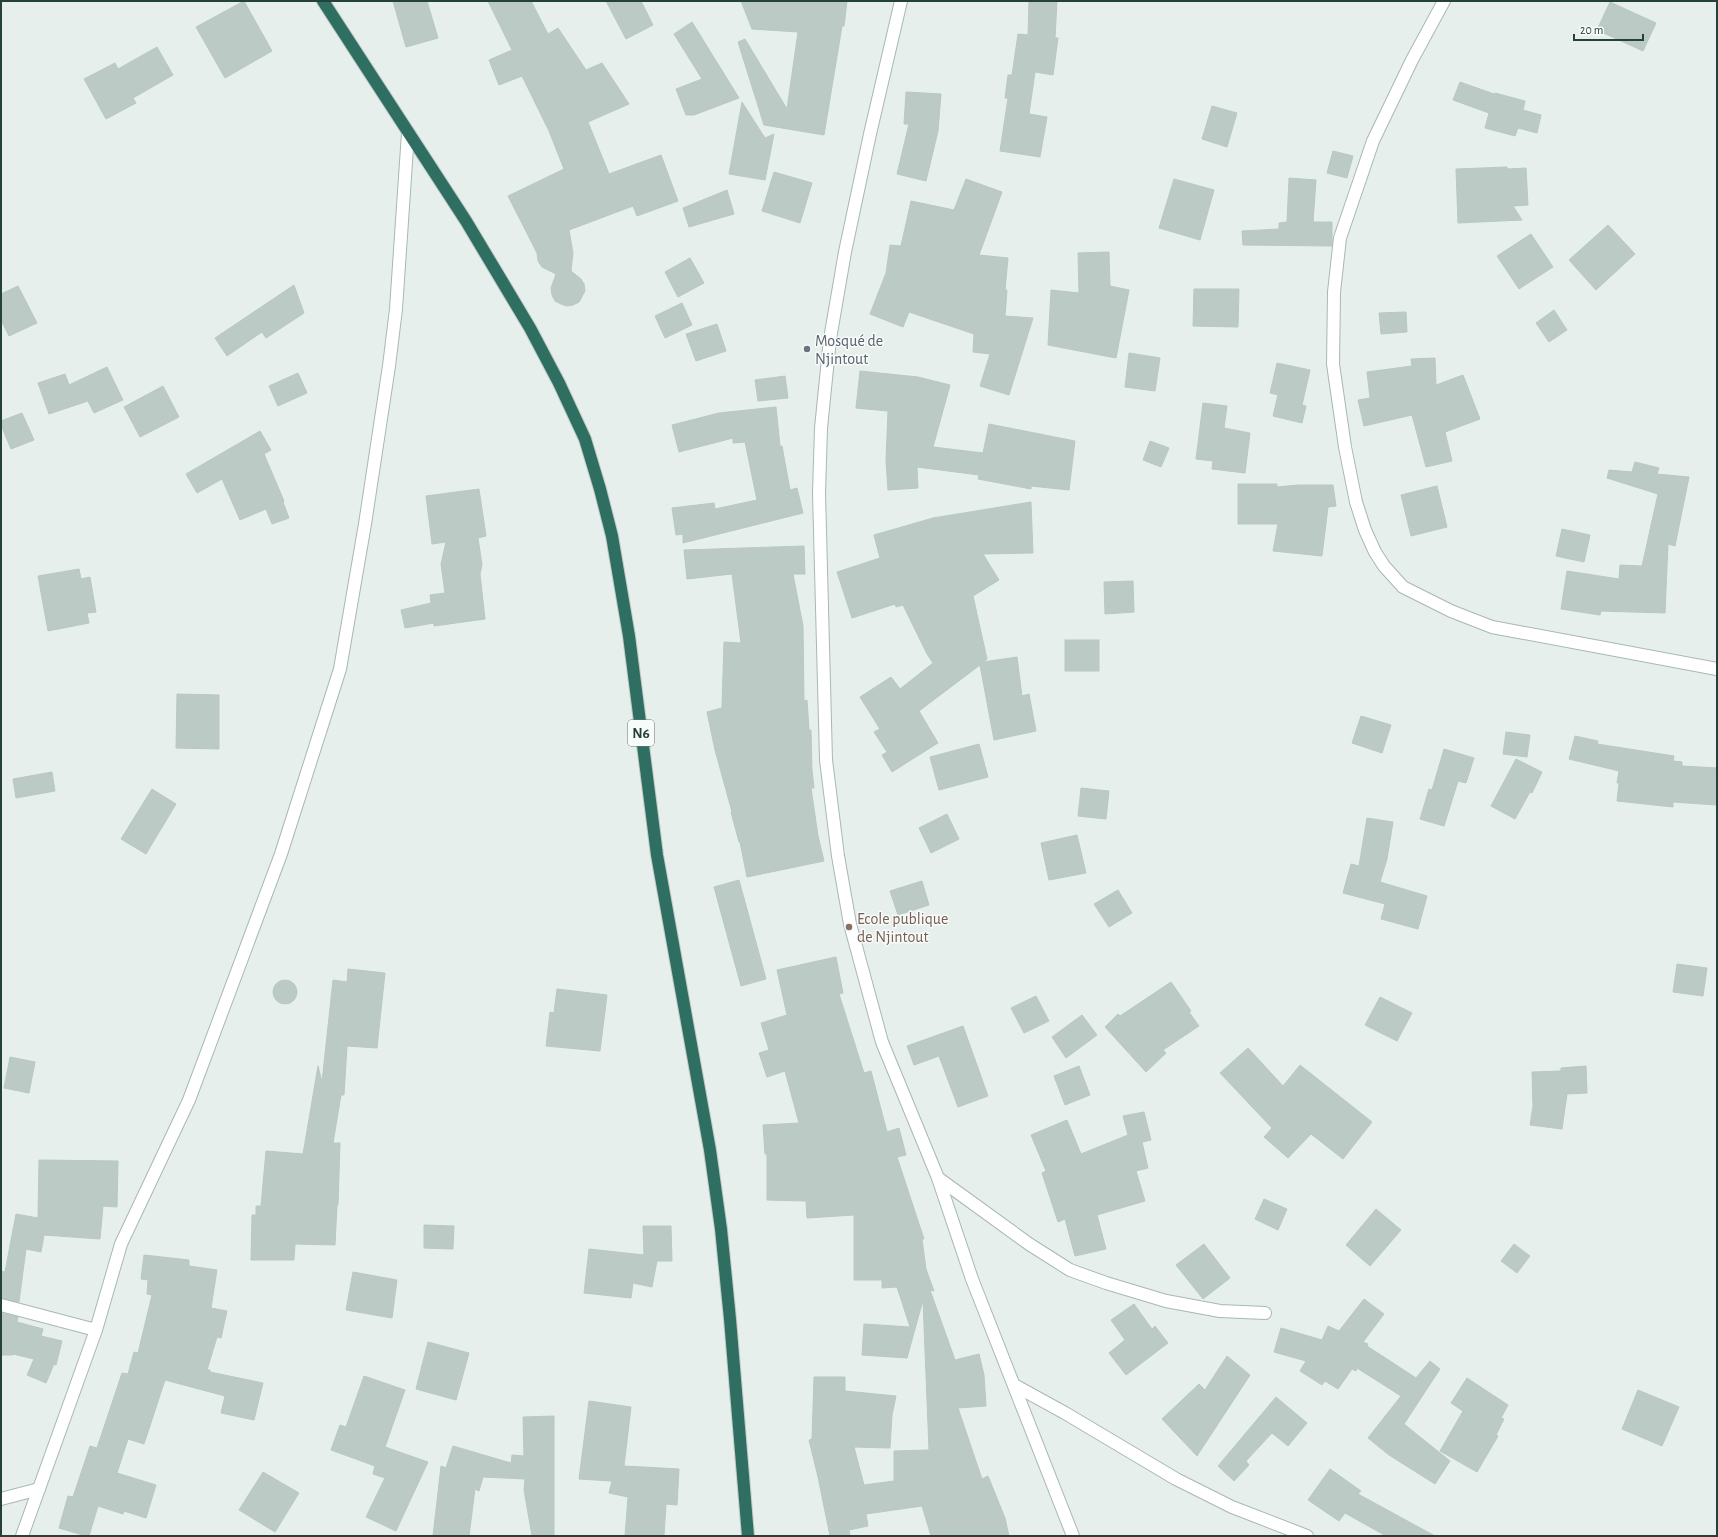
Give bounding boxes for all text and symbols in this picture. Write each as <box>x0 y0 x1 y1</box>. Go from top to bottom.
scale bar <box>1574 16 1643 42</box>
text: 20 m <box>1580 24 1603 36</box>
place label: Mosqué de Njintout <box>815 333 883 368</box>
marker: Mosqué de Njintout <box>802 344 812 354</box>
road number: N6 <box>628 720 654 746</box>
place label: Ecole publique de Njintout <box>857 911 948 946</box>
marker: Ecole publique de Njintout <box>844 922 854 932</box>

